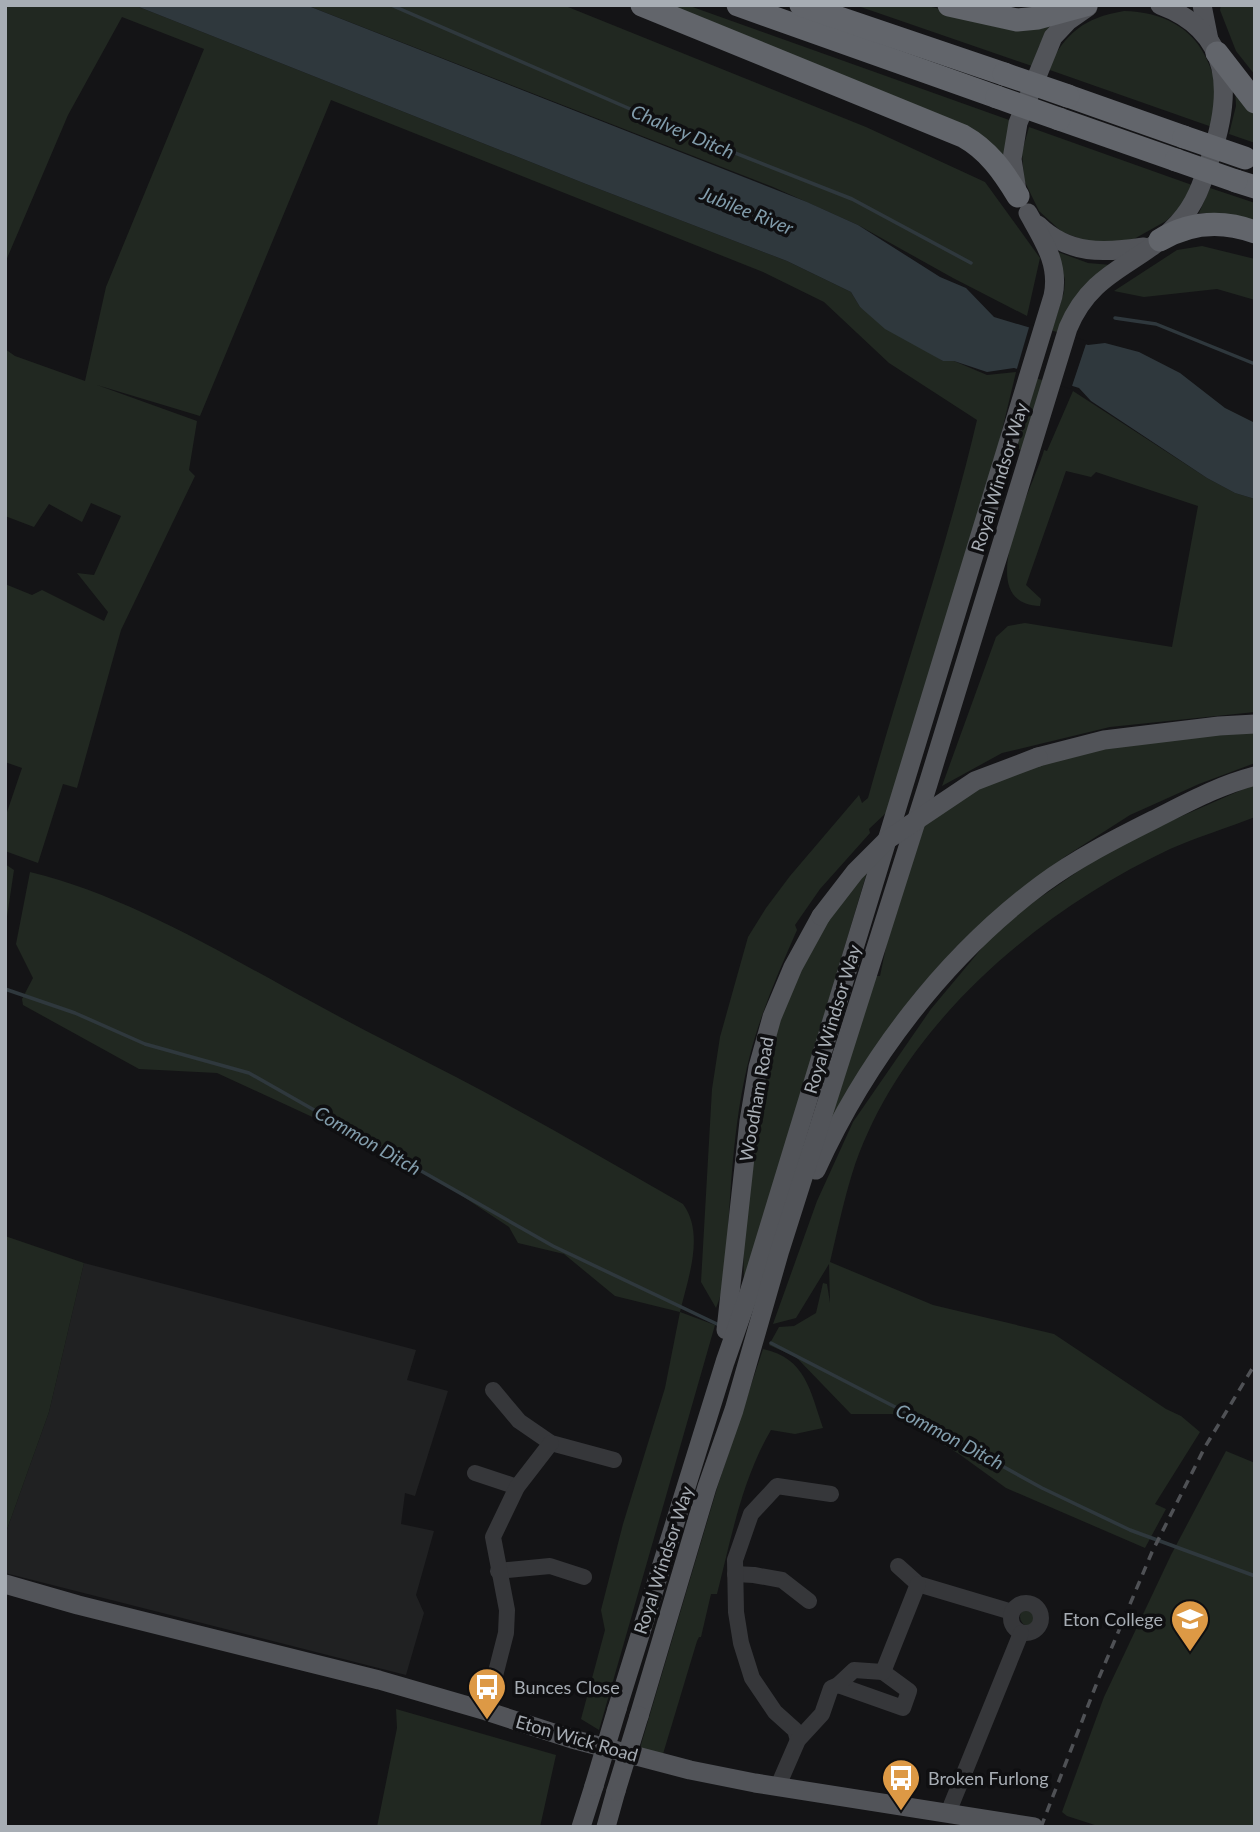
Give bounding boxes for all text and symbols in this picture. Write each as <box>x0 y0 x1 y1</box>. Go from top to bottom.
water label: Chalvey Ditch <box>628 99 738 163</box>
water label: Jubilee River <box>696 181 797 239</box>
street label: Royal Windsor Way <box>966 399 1032 554</box>
street label: Royal Windsor Way <box>799 941 865 1096</box>
street label: Woodham Road <box>734 1035 778 1163</box>
water label: Common Ditch <box>311 1100 425 1180</box>
water label: Common Ditch <box>892 1398 1008 1474</box>
street label: Royal Windsor Way <box>629 1482 698 1637</box>
school or university icon: Eton College <box>1169 1598 1211 1653</box>
place label: Eton College <box>1063 1608 1163 1630</box>
bus stop icon: Bunces Close <box>466 1666 508 1721</box>
place label: Bunces Close <box>514 1676 620 1698</box>
street label: Eton Wick Road <box>513 1710 641 1766</box>
bus stop icon: Broken Furlong <box>880 1757 922 1812</box>
place label: Broken Furlong <box>928 1767 1049 1789</box>

